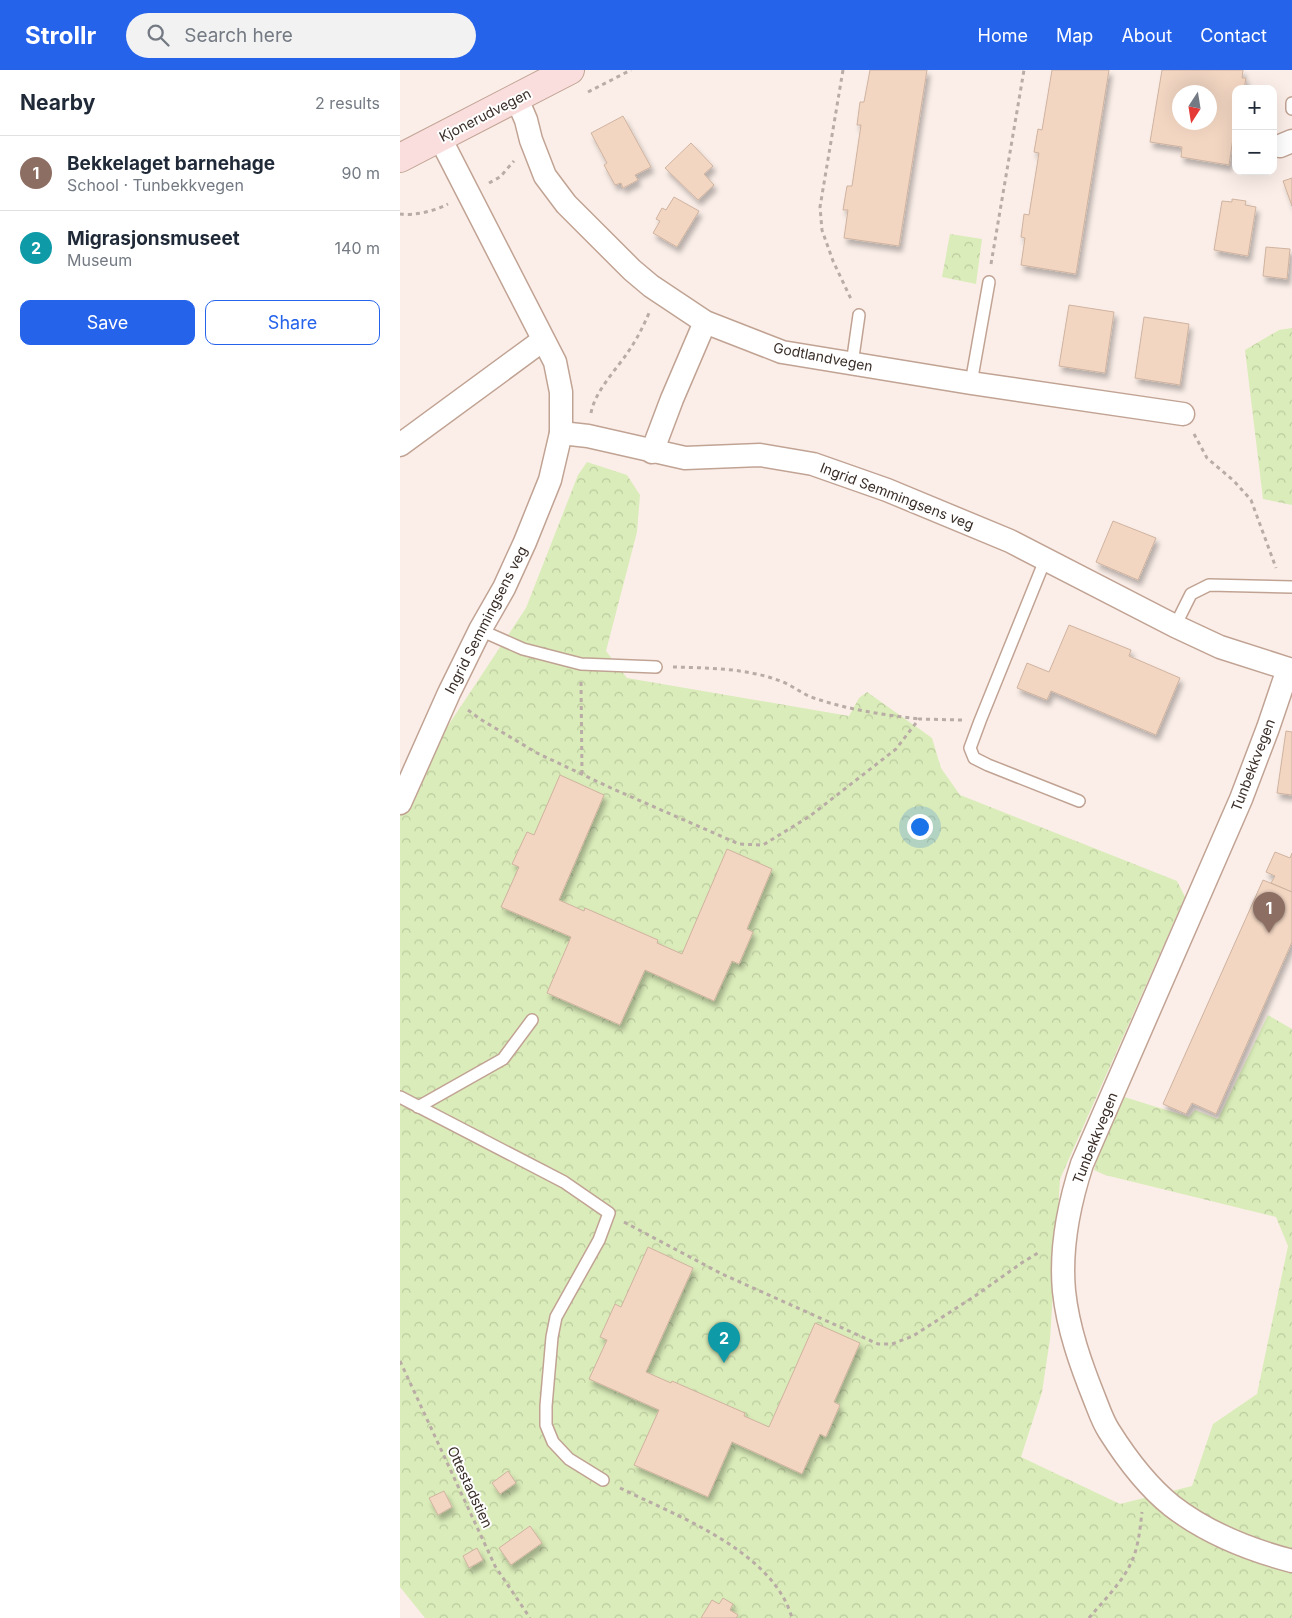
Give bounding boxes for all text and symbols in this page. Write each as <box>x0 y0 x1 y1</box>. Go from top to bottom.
search box <box>126 13 476 58</box>
text: Strollr <box>25 21 96 50</box>
icon: search <box>144 21 172 49</box>
text: Search here <box>184 24 293 47</box>
text: Home <box>978 25 1028 46</box>
text: Map <box>1056 25 1093 46</box>
text: About <box>1121 25 1172 46</box>
text: Contact <box>1200 25 1267 46</box>
street label: Kjonerudvegen <box>436 84 533 145</box>
north arrow <box>1172 85 1217 130</box>
map controls <box>1232 85 1277 175</box>
button: + <box>1232 85 1277 130</box>
text: Nearby <box>20 90 95 115</box>
text: 2 results <box>315 93 380 113</box>
button: − <box>1232 130 1277 175</box>
text: Bekkelaget barnehage <box>67 152 275 175</box>
text: 1 <box>33 163 39 183</box>
text: 90 m <box>341 163 380 183</box>
text: School · Tunbekkvegen <box>67 175 244 195</box>
text: Migrasjonsmuseet <box>67 227 240 250</box>
text: 2 <box>31 238 41 258</box>
text: 140 m <box>335 238 380 258</box>
text: Museum <box>67 250 132 270</box>
button: Save <box>20 300 195 345</box>
button: Share <box>205 300 380 345</box>
street label: Godtlandvegen <box>772 339 874 375</box>
street label: Ingrid Semmingsens veg <box>818 458 977 533</box>
street label: Ingrid Semmingsens veg <box>441 543 530 696</box>
street label: Tunbekkvegen <box>1227 716 1278 813</box>
your location <box>907 814 933 840</box>
pin: 1 <box>1253 892 1285 933</box>
street label: Tunbekkvegen <box>1068 1089 1121 1186</box>
pin: 2 <box>708 1322 740 1363</box>
street label: Ottestadstien <box>444 1443 497 1530</box>

